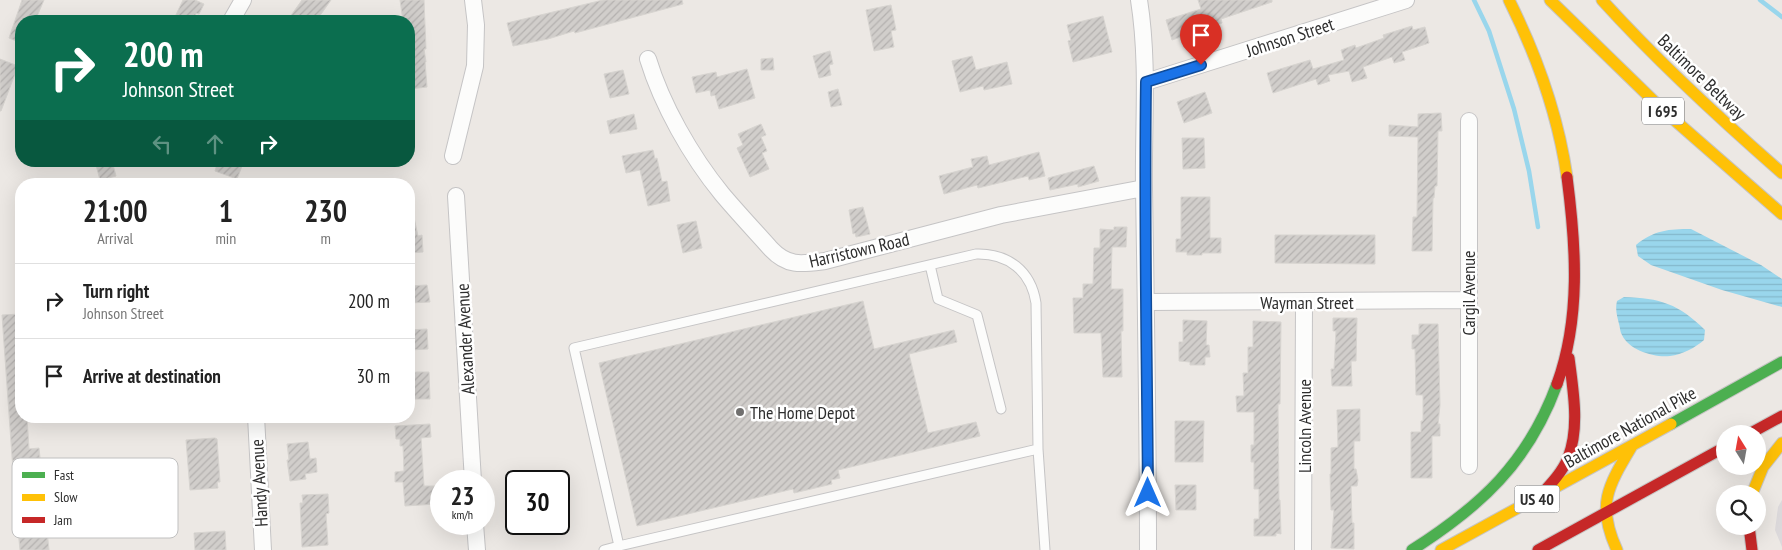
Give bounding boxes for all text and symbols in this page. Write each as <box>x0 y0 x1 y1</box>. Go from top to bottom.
street label: Johnson Street <box>1242 12 1337 62</box>
pin <box>1180 14 1222 65</box>
icon: arrive <box>1187 21 1215 49</box>
street label: Baltimore Beltway <box>1653 29 1751 125</box>
text: 200 m <box>123 31 204 77</box>
icon: right <box>40 35 105 100</box>
text: Johnson Street <box>123 75 234 103</box>
road number: I 695 <box>1642 98 1684 124</box>
icon: left <box>148 130 176 158</box>
icon: ahead <box>201 130 229 158</box>
icon: right <box>254 130 282 158</box>
text: 21:00 <box>83 191 148 230</box>
text: 1 <box>219 191 233 230</box>
text: 230 <box>304 191 347 230</box>
street label: Harristown Road <box>807 227 911 273</box>
text: Arrival <box>97 228 133 248</box>
text: min <box>215 228 236 248</box>
text: m <box>320 228 331 248</box>
street label: Cargil Avenue <box>1457 251 1480 335</box>
text: Turn right <box>83 279 149 303</box>
street label: Alexander Avenue <box>451 283 479 395</box>
icon: right <box>40 287 68 315</box>
text: 200 m <box>348 289 390 313</box>
street label: Wayman Street <box>1260 291 1354 314</box>
text: Johnson Street <box>83 303 164 323</box>
icon: arrive <box>40 362 68 390</box>
text: Arrive at destination <box>83 364 221 388</box>
text: 30 m <box>357 364 390 388</box>
street label: Lincoln Avenue <box>1293 379 1316 473</box>
street label: Baltimore National Pike <box>1560 381 1700 473</box>
place label: The Home Depot <box>750 401 855 424</box>
marker: The Home Depot <box>734 406 746 418</box>
north arrow <box>1716 425 1766 475</box>
map controls <box>1716 425 1766 535</box>
street label: Handy Avenue <box>245 439 273 527</box>
legend <box>12 458 178 538</box>
text: Fast <box>54 466 74 484</box>
position arrow <box>1121 466 1173 518</box>
speed limit sign: 30 <box>505 470 570 535</box>
text: 23 <box>451 480 474 512</box>
button: search <box>1716 485 1766 535</box>
road number: US 40 <box>1514 486 1560 512</box>
text: Slow <box>54 488 78 506</box>
text: km/h <box>452 507 473 522</box>
text: Jam <box>53 511 72 529</box>

